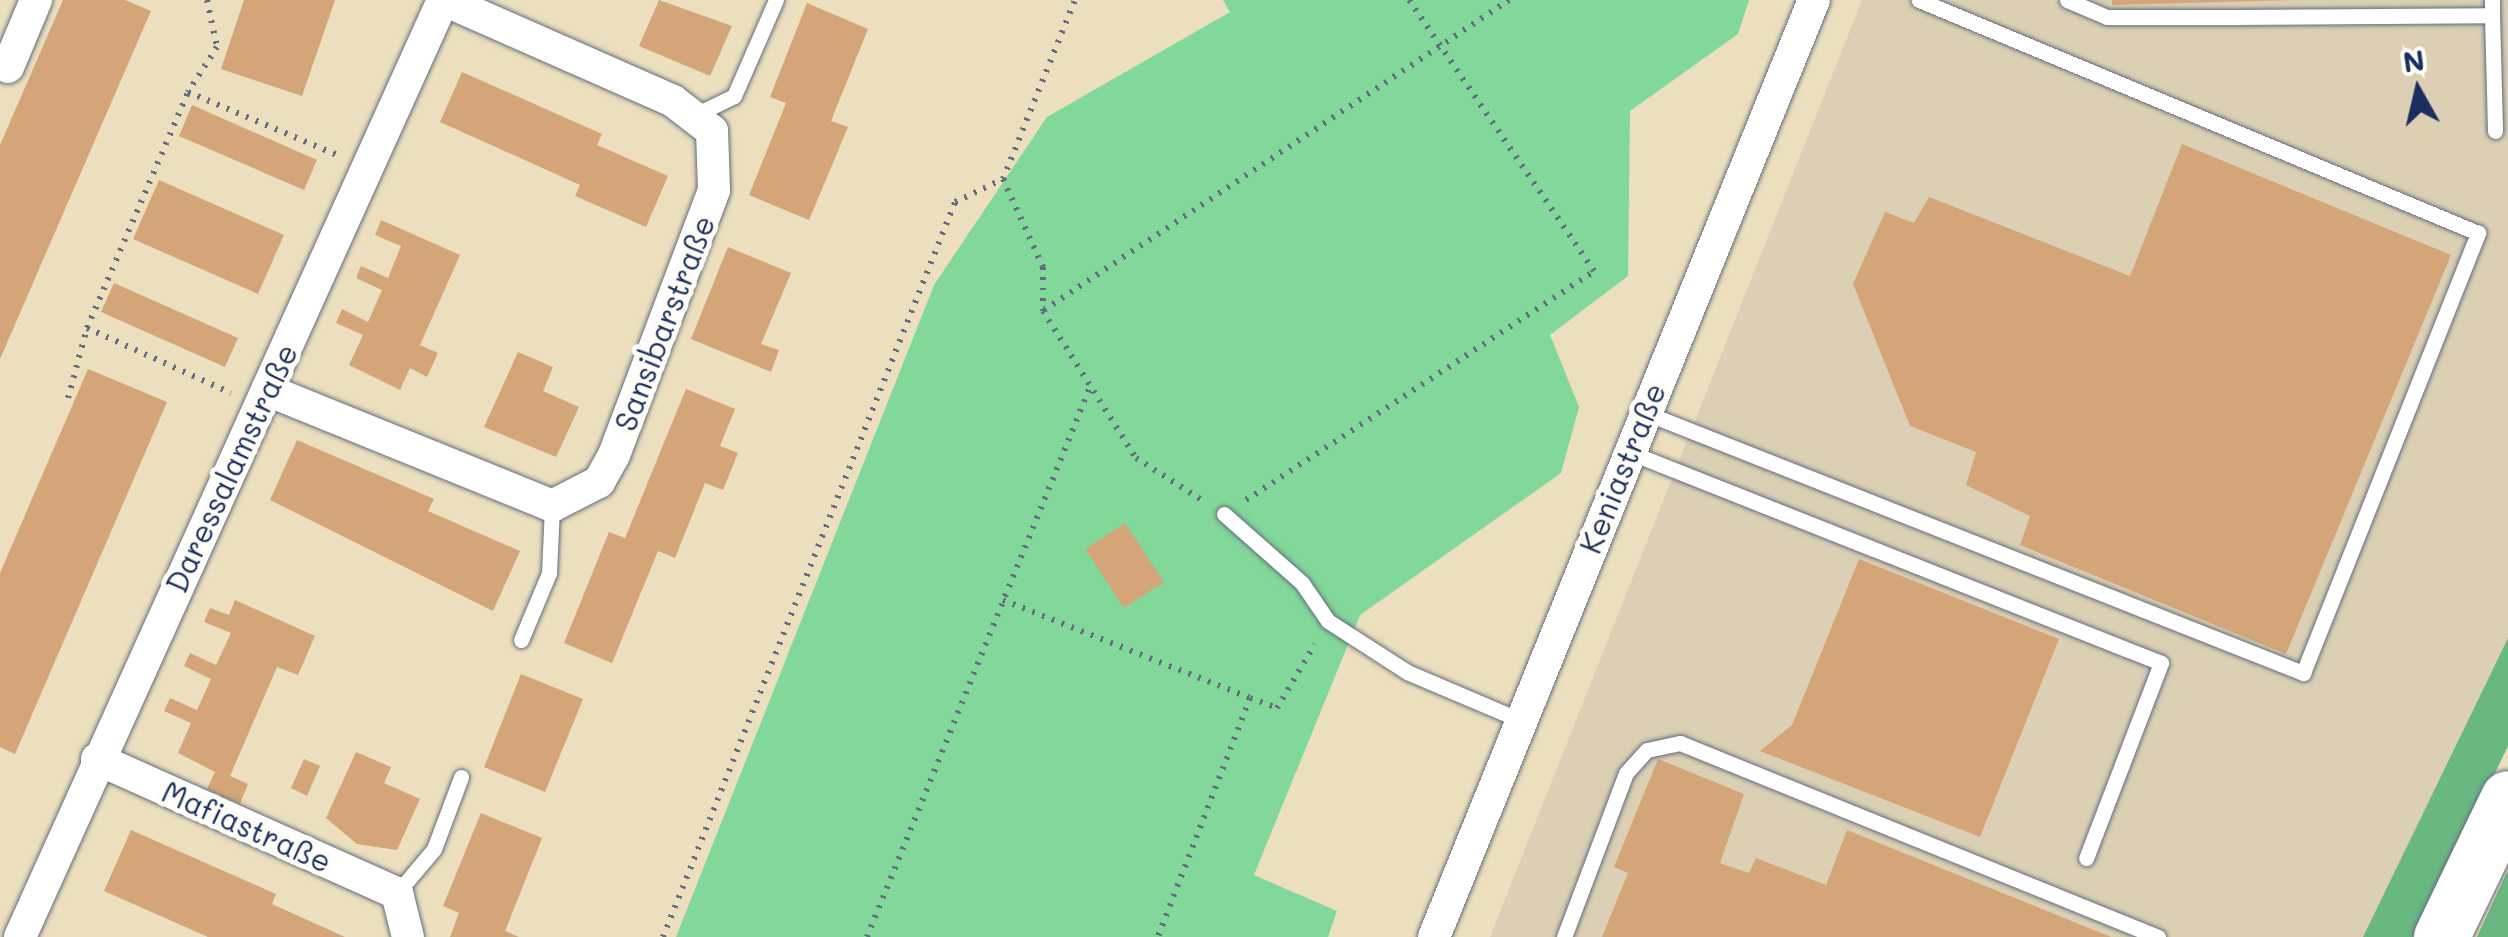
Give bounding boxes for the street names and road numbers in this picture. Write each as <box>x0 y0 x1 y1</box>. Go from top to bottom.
street label: Sansibarstraße <box>606 210 722 436</box>
street label: Daressalamstraße <box>158 338 304 598</box>
street label: Keniastraße <box>1572 378 1672 558</box>
street label: Mafiastraße <box>157 773 337 879</box>

